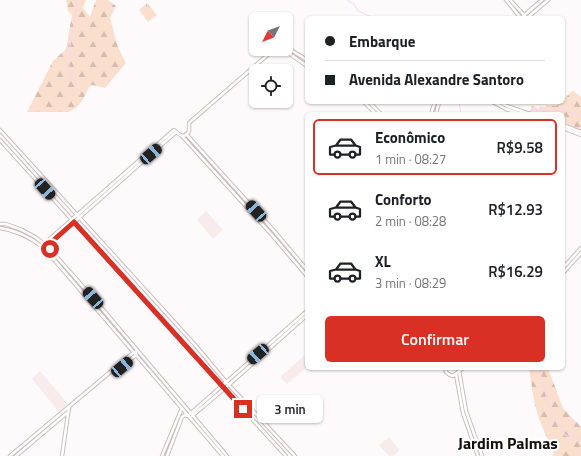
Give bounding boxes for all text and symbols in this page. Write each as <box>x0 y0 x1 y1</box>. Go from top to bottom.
north arrow <box>249 12 293 56</box>
map controls <box>249 12 293 108</box>
text: Embarque <box>349 30 415 53</box>
button: locate <box>249 64 293 108</box>
text: Avenida Alexandre Santoro <box>349 68 524 91</box>
text: Econômico <box>375 126 445 149</box>
icon: car <box>327 129 363 165</box>
text: R$9.58 <box>497 136 543 159</box>
car <box>138 142 164 166</box>
text: 1 min · 08:27 <box>375 149 446 169</box>
car <box>33 176 57 202</box>
text: Conforto <box>375 188 432 211</box>
icon: car <box>327 191 363 227</box>
car <box>244 198 268 224</box>
text: R$12.93 <box>488 198 543 221</box>
text: 2 min · 08:28 <box>375 211 446 231</box>
route start <box>41 240 59 258</box>
text: XL <box>375 250 391 273</box>
icon: car <box>327 253 363 289</box>
text: R$16.29 <box>488 260 543 283</box>
text: 3 min · 08:29 <box>375 273 446 293</box>
car <box>81 285 105 311</box>
button: Confirmar <box>325 316 545 362</box>
car <box>245 342 271 366</box>
car <box>109 355 135 379</box>
callout: 3 min <box>257 395 323 423</box>
text: 3 min <box>274 399 306 419</box>
route end <box>234 400 252 418</box>
district label: Jardim Palmas <box>458 431 558 455</box>

